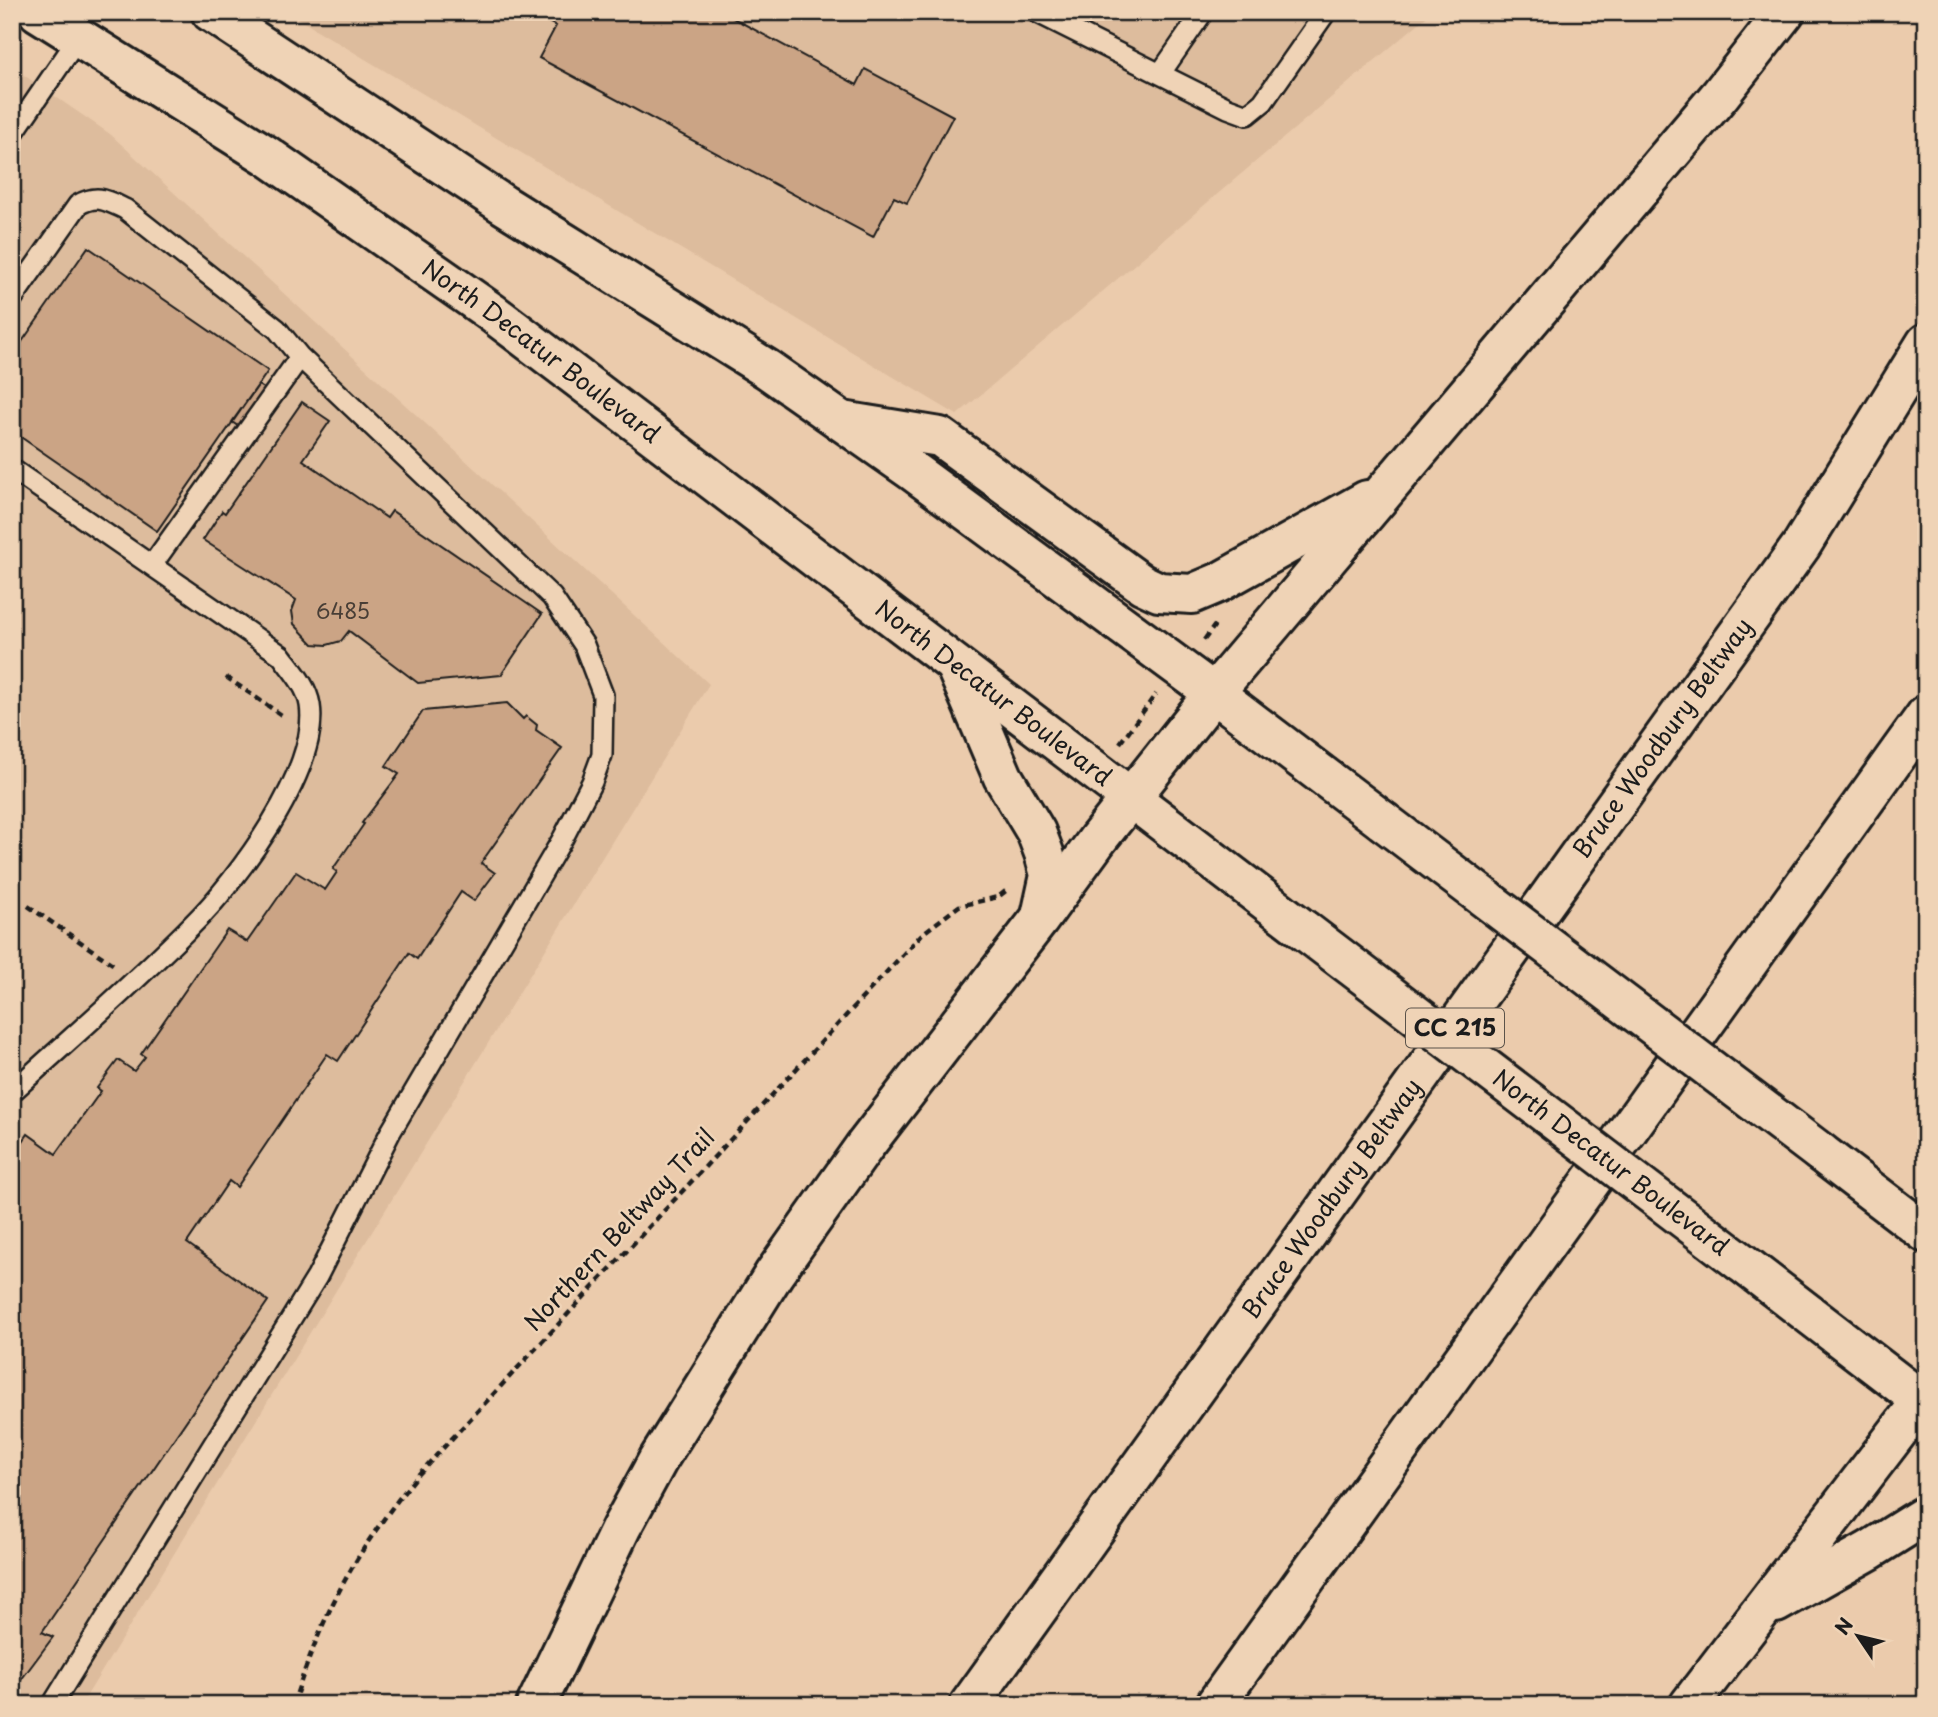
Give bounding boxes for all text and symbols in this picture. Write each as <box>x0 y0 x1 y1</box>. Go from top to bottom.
street label: North Decatur Boulevard <box>415 249 669 451</box>
street label: North Decatur Boulevard <box>868 590 1121 794</box>
house number: 6485 <box>316 594 370 626</box>
street label: Bruce Woodbury Beltway <box>1563 610 1760 865</box>
road number: CC 215 <box>1406 1009 1504 1048</box>
street label: North Decatur Boulevard <box>1486 1060 1738 1263</box>
street label: Bruce Woodbury Beltway <box>1232 1070 1429 1325</box>
street label: Northern Beltway Trail <box>515 1119 722 1338</box>
north arrow <box>1822 1602 1892 1672</box>
text: N <box>1827 1611 1859 1640</box>

